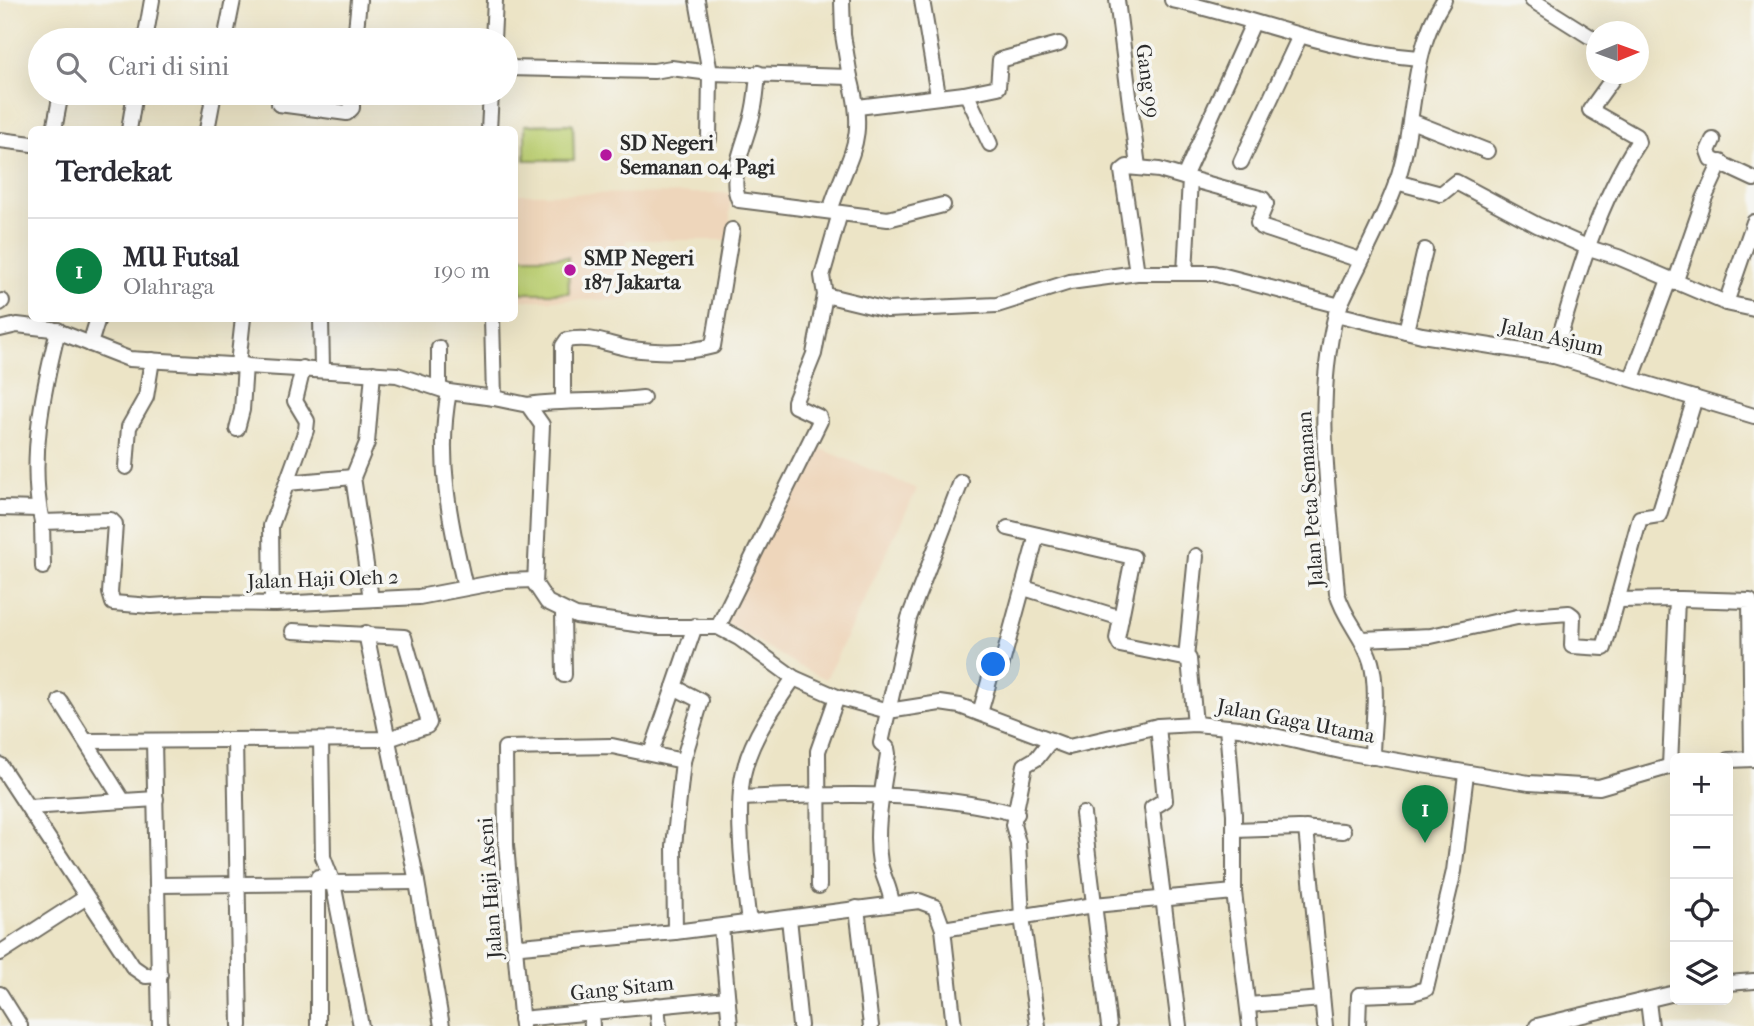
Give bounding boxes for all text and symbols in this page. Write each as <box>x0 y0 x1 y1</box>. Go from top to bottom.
north arrow <box>1586 21 1649 84</box>
search box <box>28 28 518 105</box>
street label: Gang 99 <box>1131 42 1165 120</box>
icon: search <box>52 48 90 86</box>
text: Cari di sini <box>108 51 229 82</box>
place label: SD Negeri Semanan 04 Pagi <box>620 131 776 180</box>
marker: SD Negeri Semanan 04 Pagi <box>598 147 614 163</box>
text: Terdekat <box>56 154 172 189</box>
text: MU Futsal <box>123 242 239 273</box>
place label: SMP Negeri 187 Jakarta <box>584 246 695 294</box>
text: 1 <box>75 257 83 284</box>
text: 190 m <box>433 257 490 284</box>
marker: SMP Negeri 187 Jakarta <box>562 262 578 278</box>
text: Olahraga <box>123 273 214 300</box>
street label: Jalan Asjum <box>1496 313 1607 361</box>
street label: Jalan Peta Semanan <box>1292 410 1328 590</box>
street label: Jalan Haji Oleh 2 <box>245 564 399 594</box>
your location <box>976 647 1010 681</box>
street label: Jalan Gaga Utama <box>1213 694 1377 748</box>
map controls <box>1670 753 1733 1005</box>
button: + <box>1670 753 1733 816</box>
pin: 1 <box>1402 785 1448 843</box>
street label: Jalan Haji Aseni <box>473 816 507 962</box>
button: − <box>1670 816 1733 879</box>
button: locate <box>1670 879 1733 942</box>
button: layers <box>1670 942 1733 1005</box>
street label: Gang Sitam <box>569 971 675 1005</box>

